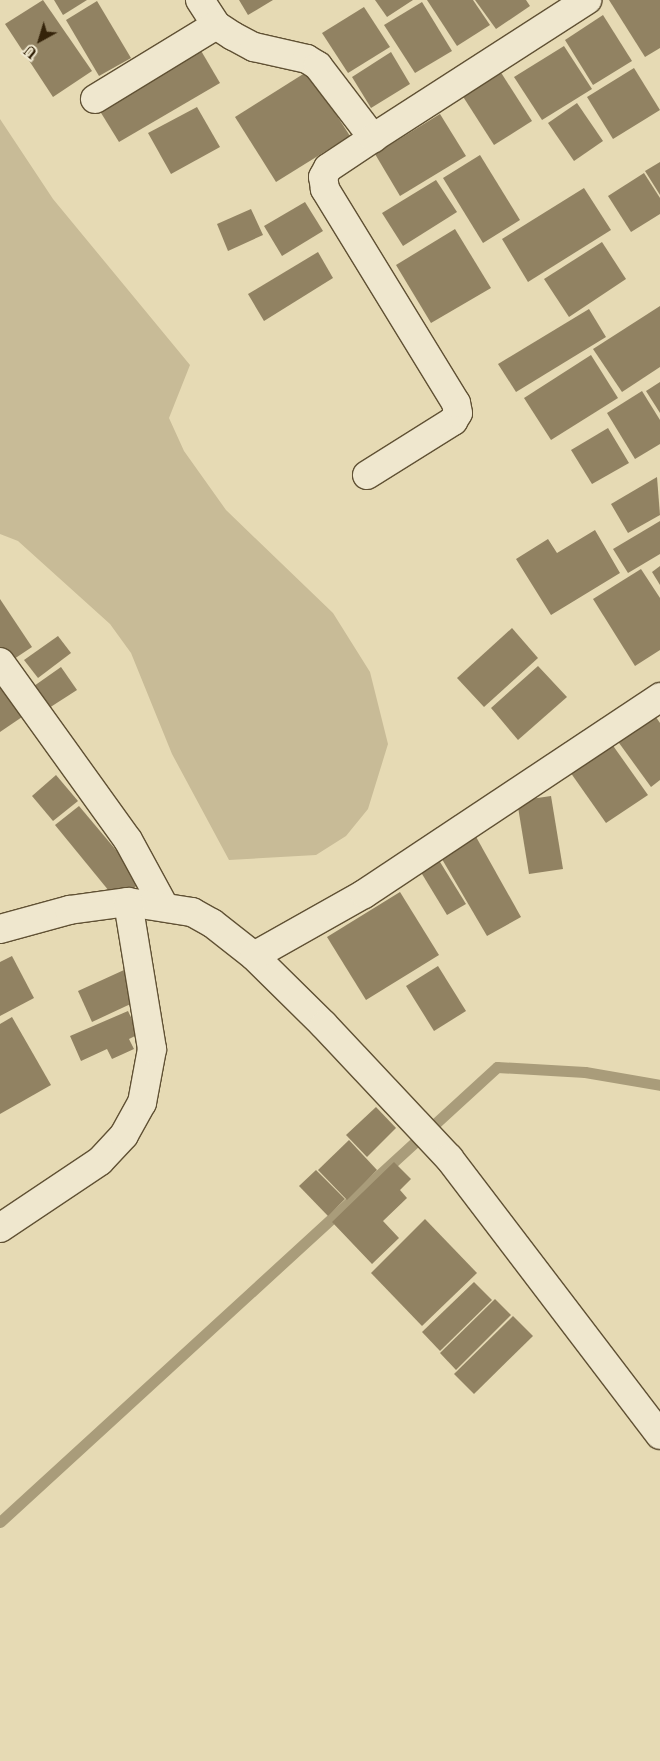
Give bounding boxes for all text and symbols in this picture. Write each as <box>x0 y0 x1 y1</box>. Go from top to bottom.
north arrow <box>15 15 65 65</box>
text: U <box>20 41 41 62</box>

